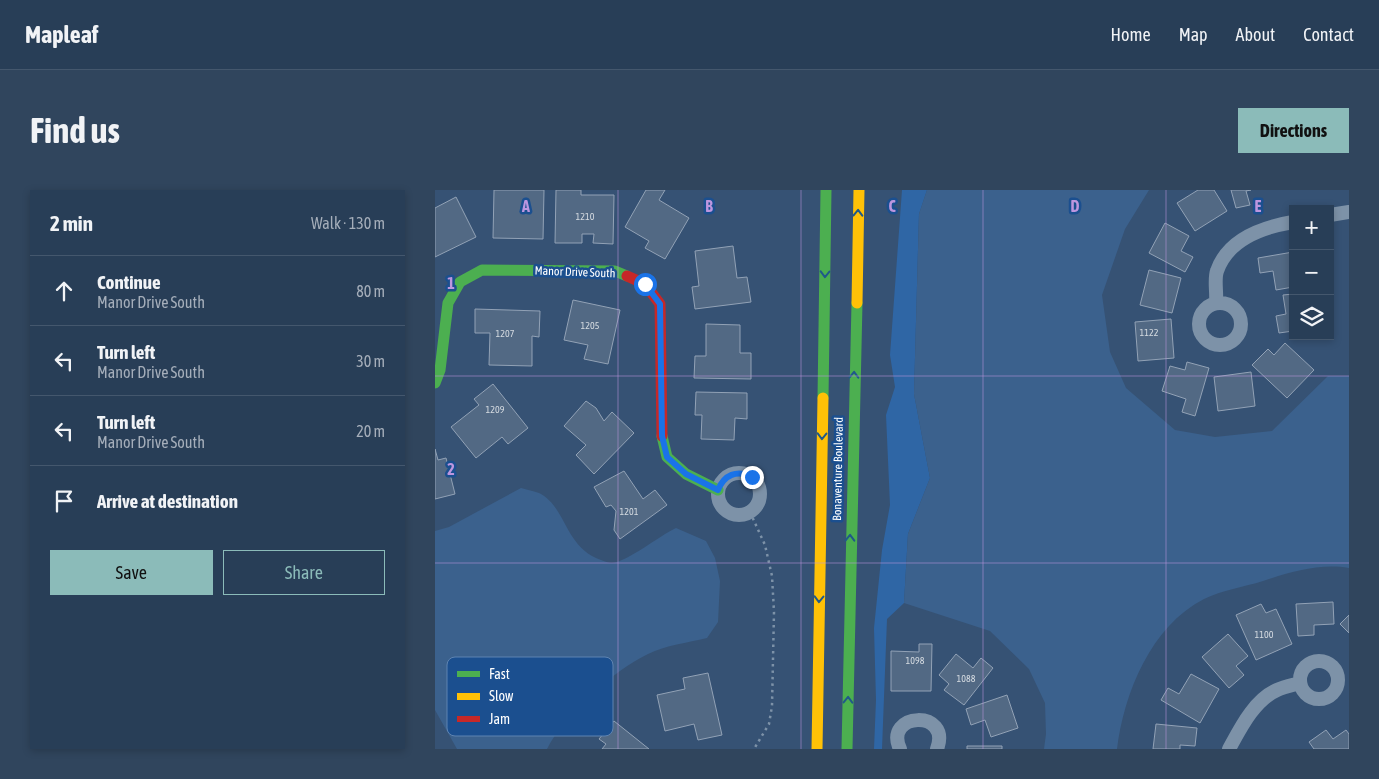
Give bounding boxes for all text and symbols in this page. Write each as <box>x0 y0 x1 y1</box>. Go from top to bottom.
text: Mapleaf <box>25 21 98 48</box>
text: Home <box>1111 24 1151 45</box>
text: Map <box>1179 24 1208 45</box>
text: About <box>1236 24 1275 45</box>
text: Contact <box>1303 24 1354 45</box>
button: Directions <box>1238 108 1349 153</box>
text: Find us <box>30 110 120 150</box>
text: A <box>521 197 530 215</box>
text: B <box>705 197 713 215</box>
text: C <box>888 197 896 215</box>
text: D <box>1071 197 1080 215</box>
text: E <box>1255 197 1262 215</box>
map controls <box>1289 205 1334 340</box>
button: + <box>1289 205 1334 250</box>
one-way arrow <box>853 209 863 216</box>
text: 2 min <box>50 211 93 235</box>
house number: 1210 <box>576 211 595 222</box>
text: Walk · 130 m <box>311 214 385 232</box>
button: − <box>1289 250 1334 295</box>
street label: Manor Drive South <box>534 264 616 280</box>
one-way arrow <box>820 270 830 278</box>
text: Continue <box>97 271 161 293</box>
route start <box>634 273 657 296</box>
text: 1 <box>447 274 455 292</box>
icon: ahead <box>50 277 78 305</box>
text: 80 m <box>356 282 385 300</box>
text: Manor Drive South <box>97 293 205 311</box>
button: layers <box>1289 295 1334 340</box>
house number: 1205 <box>581 320 600 331</box>
house number: 1122 <box>1140 327 1159 338</box>
house number: 1207 <box>496 328 515 339</box>
text: Turn left <box>97 341 155 363</box>
icon: left <box>50 347 78 375</box>
text: 30 m <box>356 352 385 370</box>
text: Manor Drive South <box>97 363 205 381</box>
one-way arrow <box>849 371 859 379</box>
house number: 1209 <box>486 404 505 415</box>
text: Turn left <box>97 411 155 433</box>
icon: left <box>50 417 78 445</box>
street label: Bonaventure Boulevard <box>830 417 846 521</box>
text: 20 m <box>356 422 385 440</box>
one-way arrow <box>817 432 827 440</box>
text: Manor Drive South <box>97 433 205 451</box>
text: 2 <box>447 460 455 478</box>
route end <box>741 466 764 489</box>
icon: arrive <box>50 487 78 515</box>
text: Arrive at destination <box>97 490 238 512</box>
house number: 1201 <box>620 506 639 517</box>
one-way arrow <box>845 534 855 542</box>
button: Save <box>50 550 213 595</box>
button: Share <box>223 550 385 595</box>
one-way arrow <box>814 595 825 603</box>
house number: 1100 <box>1255 629 1274 640</box>
house number: 1098 <box>906 655 925 666</box>
legend <box>447 657 613 736</box>
text: Fast <box>489 666 510 682</box>
house number: 1088 <box>957 673 976 684</box>
text: Slow <box>489 688 514 704</box>
one-way arrow <box>843 696 853 704</box>
text: Jam <box>489 711 510 727</box>

